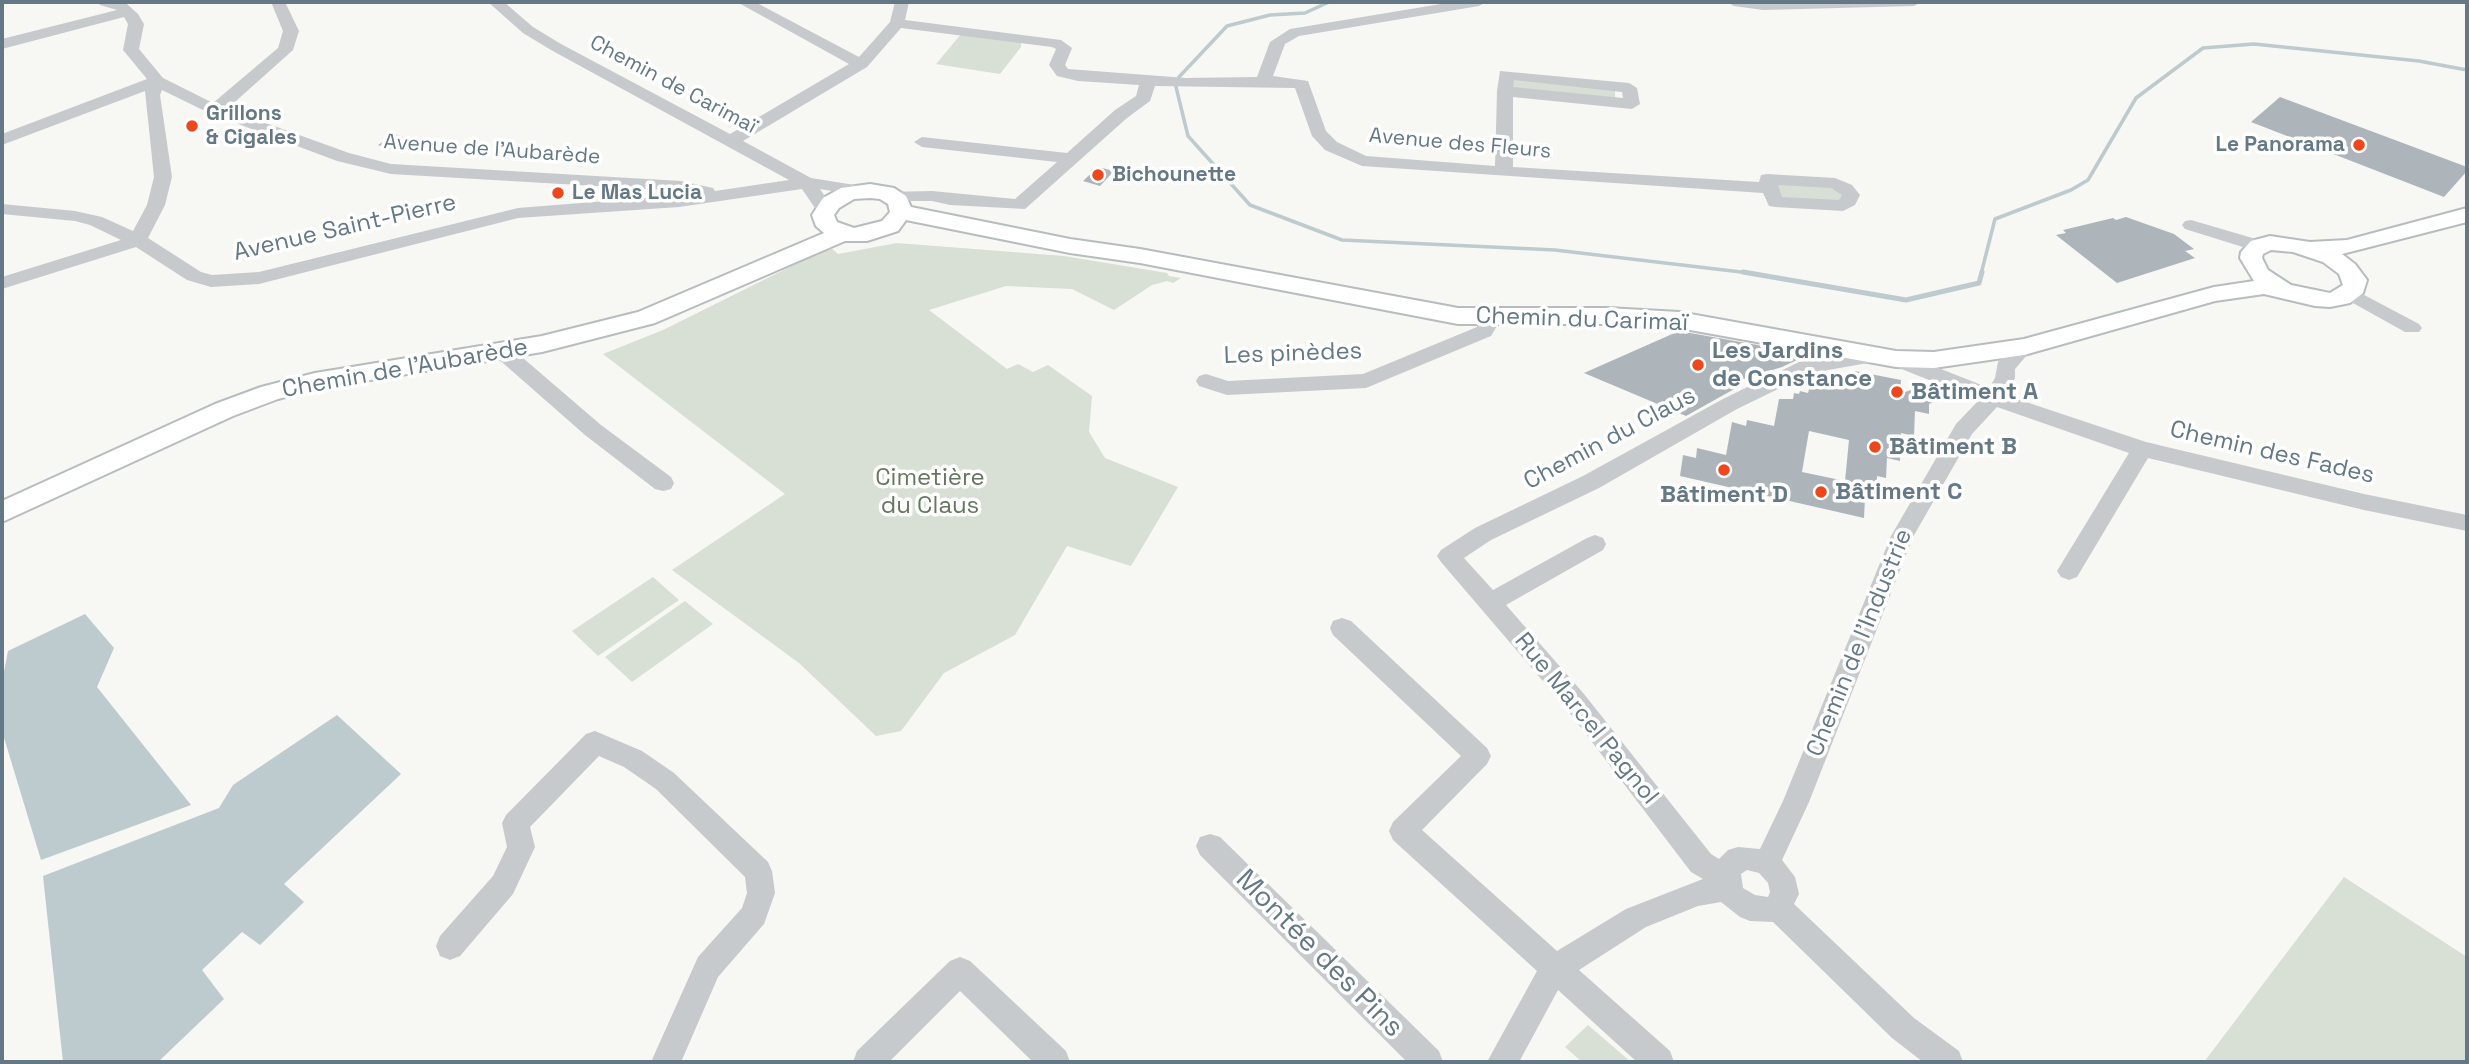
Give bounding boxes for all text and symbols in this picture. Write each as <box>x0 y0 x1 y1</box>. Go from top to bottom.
street label: Chemin de Carimaï <box>585 30 761 140</box>
place label: Grillons & Cigales <box>206 101 297 151</box>
marker: Grillons & Cigales <box>184 118 200 134</box>
street label: Avenue des Fleurs <box>1368 123 1552 165</box>
street label: Avenue de l'Aubarède <box>383 130 601 170</box>
place label: Le Panorama <box>2215 132 2345 158</box>
marker: Le Panorama <box>2351 137 2367 153</box>
place label: Bichounette <box>1112 162 1236 188</box>
marker: Bichounette <box>1090 167 1106 183</box>
place label: Le Mas Lucia <box>572 180 702 206</box>
marker: Le Mas Lucia <box>550 185 566 201</box>
street label: Avenue Saint-Pierre <box>231 188 459 268</box>
street label: Chemin du Carimaï <box>1475 302 1689 338</box>
street label: Chemin de l'Aubarède <box>280 333 530 405</box>
street label: Les pinèdes <box>1223 337 1363 371</box>
place label: Les Jardins de Constance <box>1712 337 1872 393</box>
marker: Les Jardins de Constance <box>1690 357 1706 373</box>
place label: Bâtiment A <box>1911 378 2038 406</box>
street label: Chemin du Claus <box>1519 382 1701 496</box>
marker: Bâtiment A <box>1889 384 1905 400</box>
street label: Chemin des Fades <box>2167 415 2377 491</box>
place label: Bâtiment B <box>1889 433 2017 461</box>
marker: Bâtiment B <box>1867 439 1883 455</box>
marker: Bâtiment D <box>1716 462 1732 478</box>
park label: Cimetière du Claus <box>875 464 985 520</box>
place label: Bâtiment C <box>1835 478 1963 506</box>
place label: Bâtiment D <box>1660 481 1788 509</box>
marker: Bâtiment C <box>1813 484 1829 500</box>
street label: Chemin de l'Industrie <box>1801 525 1919 761</box>
street label: Rue Marcel Pagnol <box>1508 627 1664 811</box>
street label: Montée des Pins <box>1228 863 1410 1045</box>

